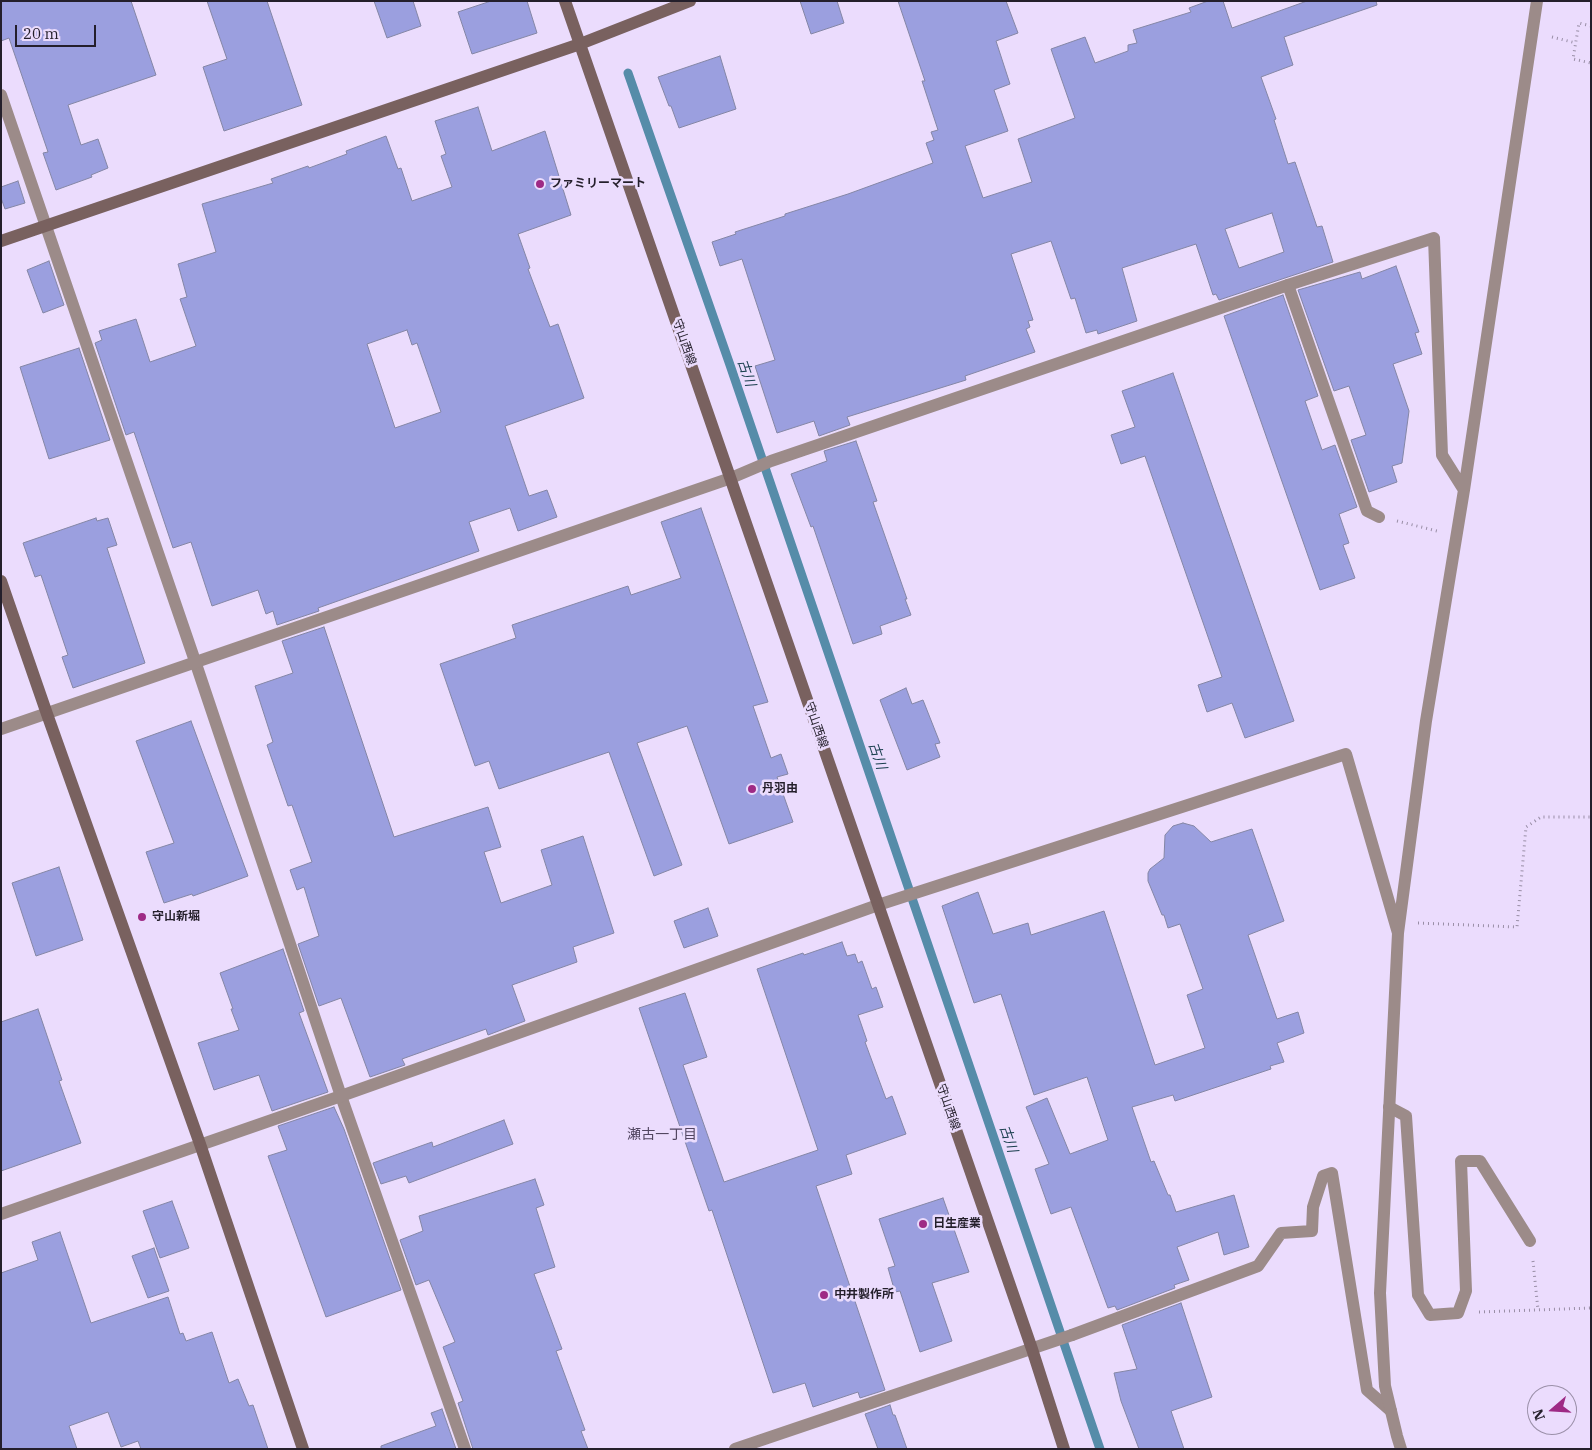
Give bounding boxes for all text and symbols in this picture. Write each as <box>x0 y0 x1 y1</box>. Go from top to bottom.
scale bar <box>18 15 99 47</box>
text: 20 m <box>23 24 59 43</box>
place label: ファミリーマート <box>550 177 646 191</box>
marker: ファミリーマート <box>534 178 546 190</box>
street label: 守山西線 <box>669 317 699 367</box>
water label: 古川 <box>733 357 759 389</box>
street label: 守山西線 <box>801 700 831 750</box>
water label: 古川 <box>864 740 890 772</box>
place label: 丹羽由 <box>762 782 798 796</box>
marker: 丹羽由 <box>746 783 758 795</box>
place label: 守山新堀 <box>152 910 200 924</box>
marker: 守山新堀 <box>136 911 148 923</box>
street label: 守山西線 <box>933 1082 963 1132</box>
water label: 古川 <box>995 1123 1021 1155</box>
district label: 瀬古一丁目 <box>627 1127 697 1143</box>
place label: 日生産業 <box>933 1217 981 1231</box>
marker: 日生産業 <box>917 1218 929 1230</box>
place label: 中井製作所 <box>834 1288 894 1302</box>
marker: 中井製作所 <box>818 1289 830 1301</box>
north arrow <box>1527 1385 1577 1435</box>
text: N <box>1528 1406 1549 1423</box>

